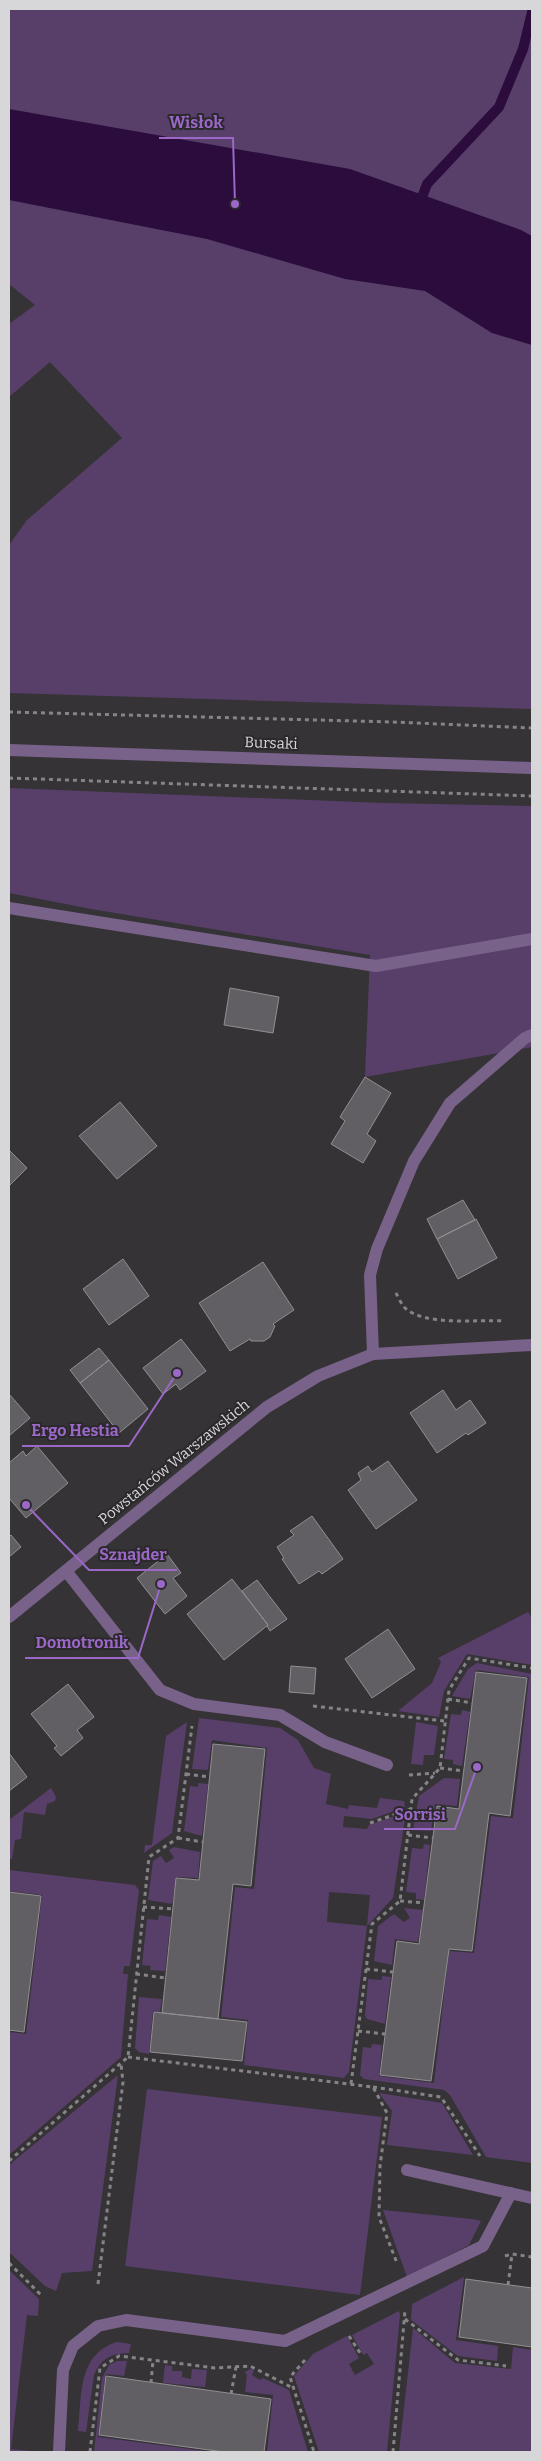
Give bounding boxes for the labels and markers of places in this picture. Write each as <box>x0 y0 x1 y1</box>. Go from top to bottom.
callout: Wisłok <box>159 107 233 138</box>
callout: Ergo Hestia <box>22 1415 129 1446</box>
callout: Sznajder <box>89 1539 177 1570</box>
callout: Domotronik <box>25 1627 138 1658</box>
callout: Sorrisi <box>384 1798 455 1829</box>

